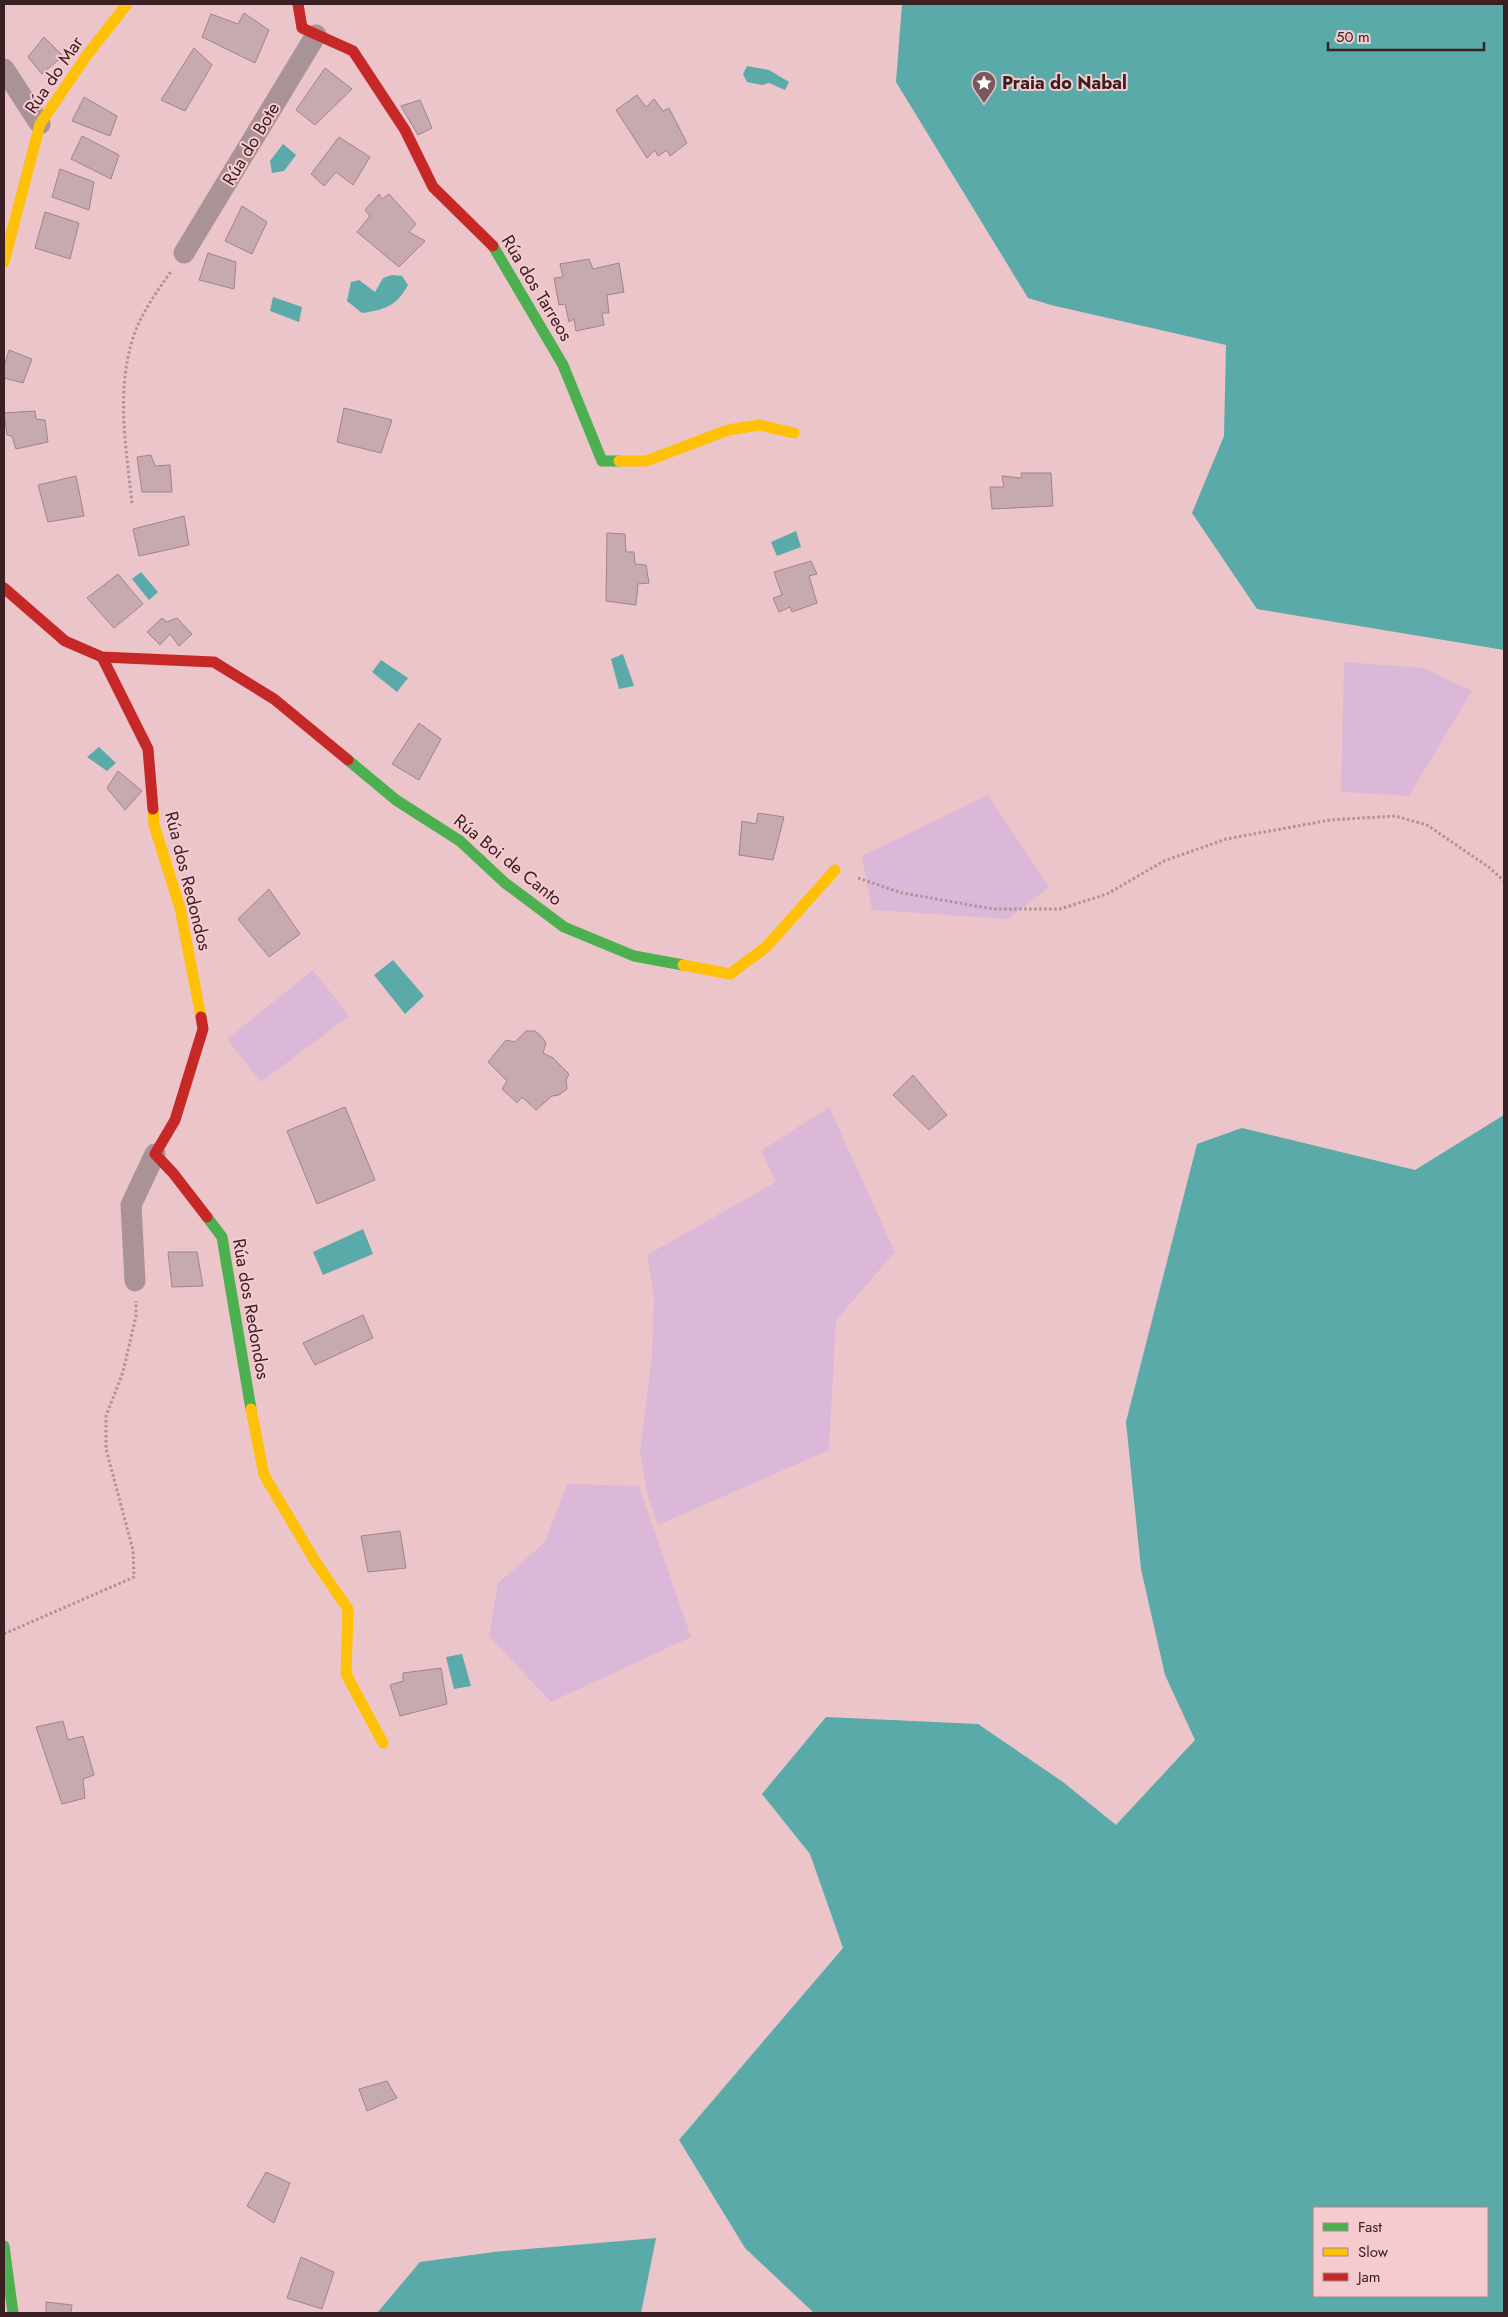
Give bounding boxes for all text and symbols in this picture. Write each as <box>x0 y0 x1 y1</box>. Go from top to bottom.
scale bar <box>1328 20 1484 52</box>
text: 50 m <box>1336 26 1370 48</box>
street label: Rúa do Mar <box>18 30 90 119</box>
place icon: Praia do Nabal <box>971 70 997 104</box>
place label: Praia do Nabal <box>1002 70 1127 96</box>
street label: Rúa do Bote <box>216 98 286 190</box>
street label: Rúa dos Tarreos <box>495 230 579 346</box>
street label: Rúa Boi de Canto <box>448 808 568 912</box>
street label: Rúa dos Redondos <box>158 809 218 953</box>
street label: Rúa dos Redondos <box>226 1237 276 1381</box>
legend <box>1313 2207 1488 2297</box>
text: Fast <box>1358 2216 1382 2238</box>
text: Slow <box>1358 2241 1389 2263</box>
text: Jam <box>1356 2266 1381 2288</box>

